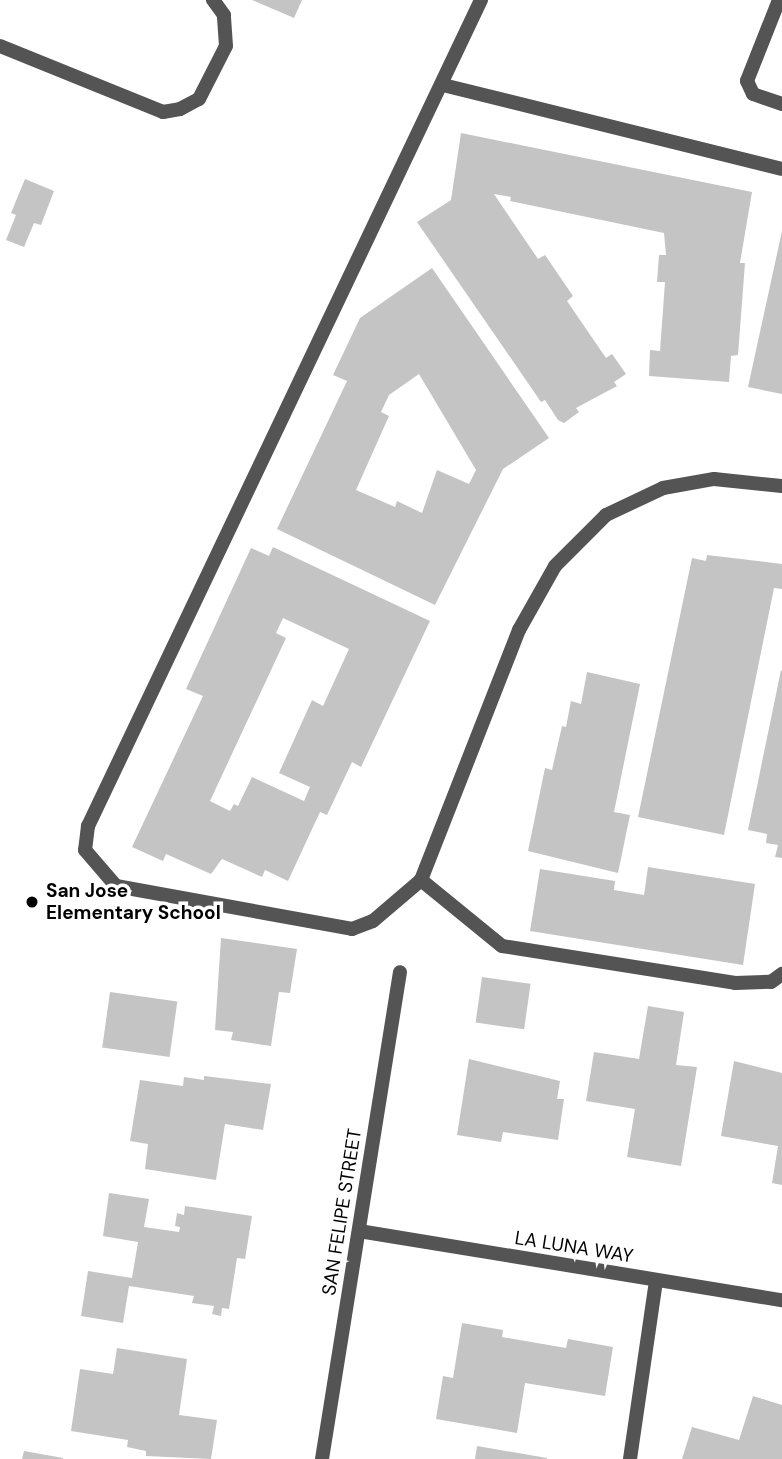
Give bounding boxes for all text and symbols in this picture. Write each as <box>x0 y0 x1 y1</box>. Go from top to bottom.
place label: San Jose Elementary School <box>46 880 221 924</box>
marker: San Jose Elementary School <box>24 894 40 910</box>
street label: SAN FELIPE STREET <box>318 1127 366 1297</box>
street label: LA LUNA WAY <box>513 1226 635 1268</box>

